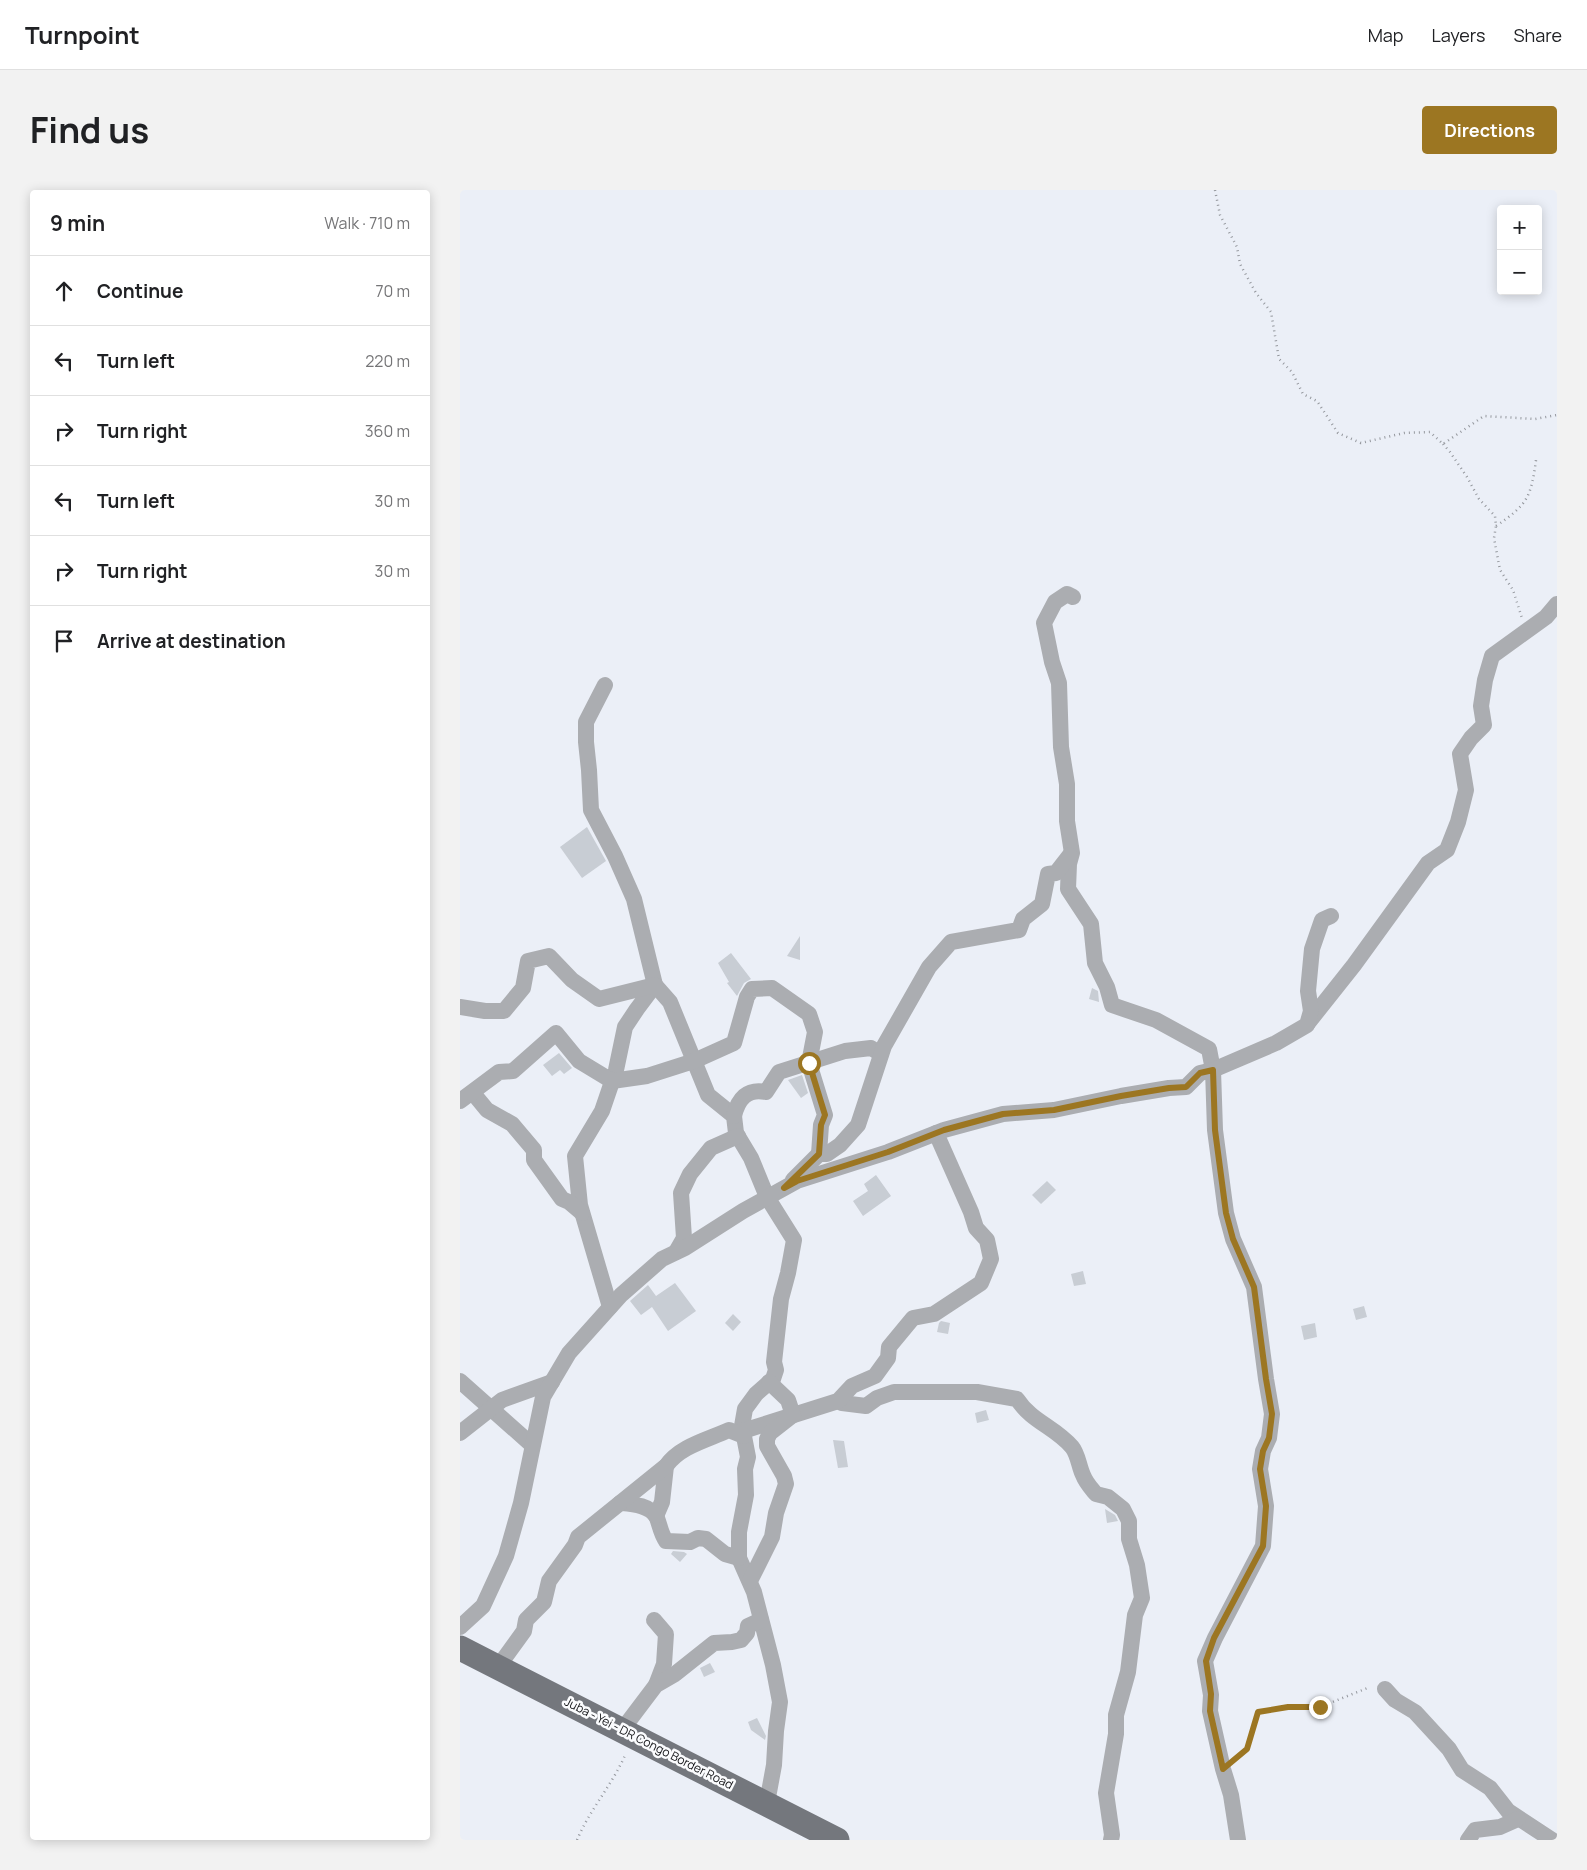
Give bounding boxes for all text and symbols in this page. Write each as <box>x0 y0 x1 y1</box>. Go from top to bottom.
text: Turnpoint <box>25 18 140 51</box>
text: Map <box>1368 23 1403 47</box>
text: Layers <box>1431 23 1485 47</box>
text: Share <box>1513 23 1562 47</box>
text: Find us <box>30 106 149 154</box>
button: Directions <box>1422 106 1557 154</box>
map controls <box>1497 205 1542 295</box>
button: + <box>1497 205 1542 250</box>
text: 9 min <box>50 209 105 237</box>
text: Walk · 710 m <box>324 212 410 234</box>
button: − <box>1497 250 1542 295</box>
icon: ahead <box>50 277 78 305</box>
text: Continue <box>97 278 183 304</box>
text: 70 m <box>375 280 410 302</box>
icon: left <box>50 347 78 375</box>
text: Turn left <box>97 348 175 374</box>
text: 220 m <box>365 350 410 372</box>
icon: right <box>50 417 78 445</box>
text: Turn right <box>97 418 187 444</box>
text: 360 m <box>365 420 410 442</box>
icon: left <box>50 487 78 515</box>
text: Turn left <box>97 488 175 514</box>
text: 30 m <box>375 490 410 512</box>
icon: right <box>50 557 78 585</box>
text: Turn right <box>97 558 187 584</box>
text: 30 m <box>375 560 410 582</box>
icon: arrive <box>50 627 78 655</box>
text: Arrive at destination <box>97 628 286 654</box>
route start <box>798 1052 821 1075</box>
street label: Juba - Yei - DR Congo Border Road <box>562 1693 736 1793</box>
route end <box>1309 1696 1332 1719</box>

